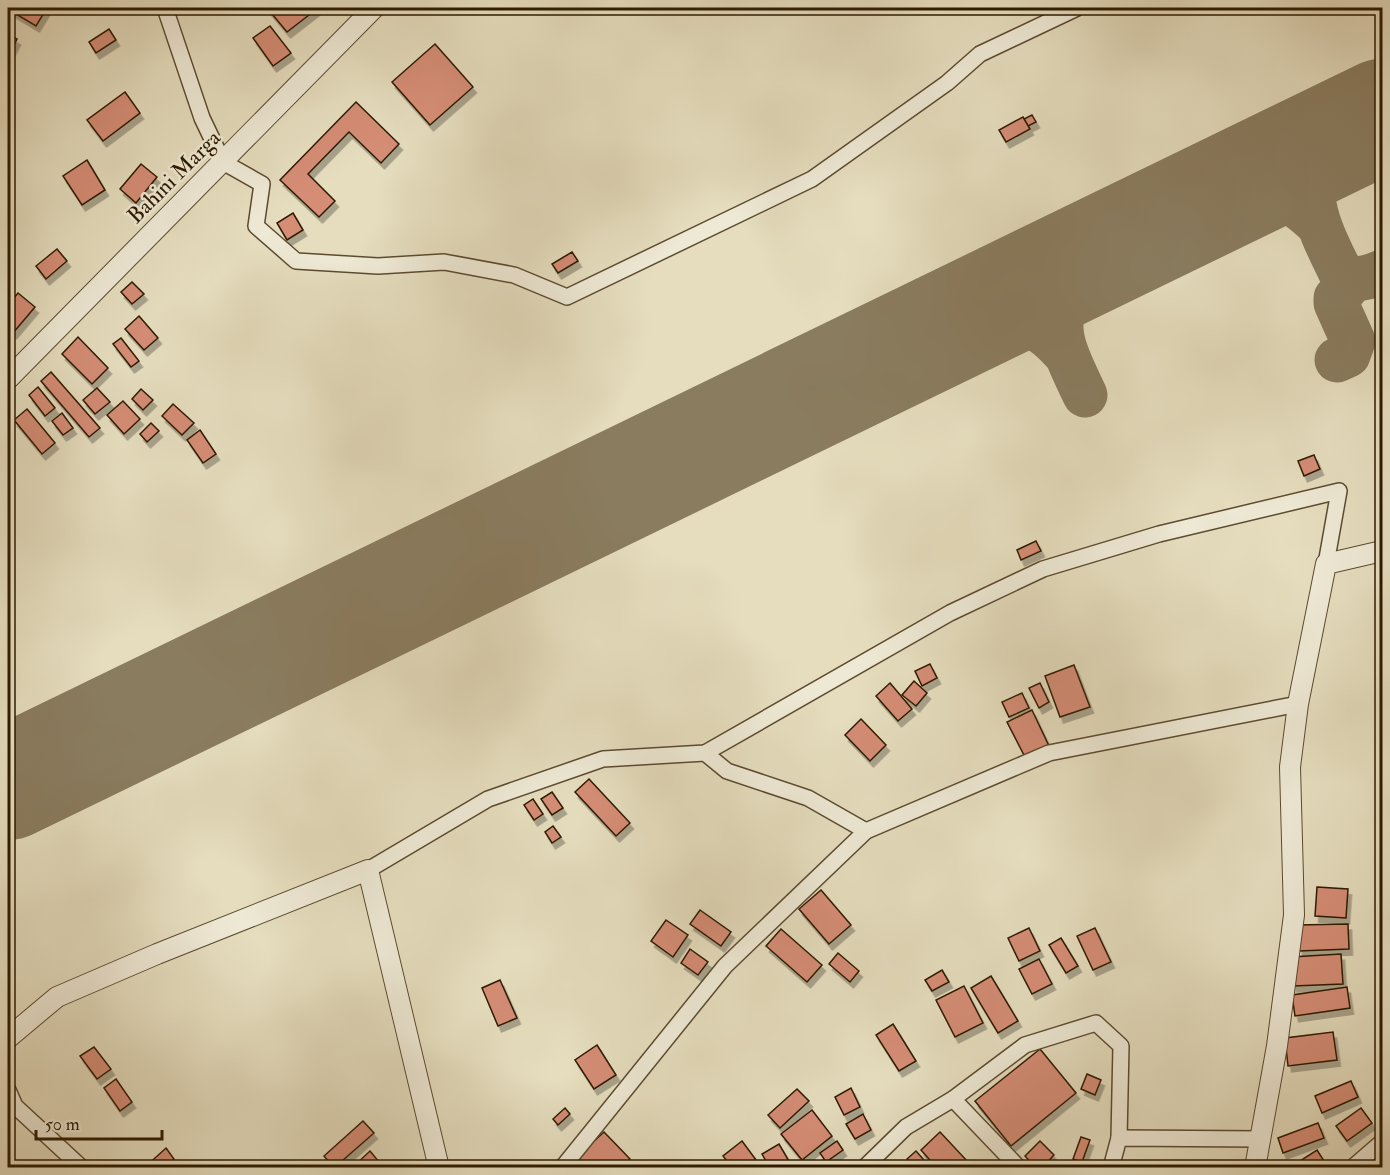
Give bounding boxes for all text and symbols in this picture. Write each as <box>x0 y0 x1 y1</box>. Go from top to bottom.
street label: Bahini Marga <box>121 124 227 230</box>
scale bar <box>36 1103 162 1141</box>
text: 50 m <box>45 1113 80 1136</box>

